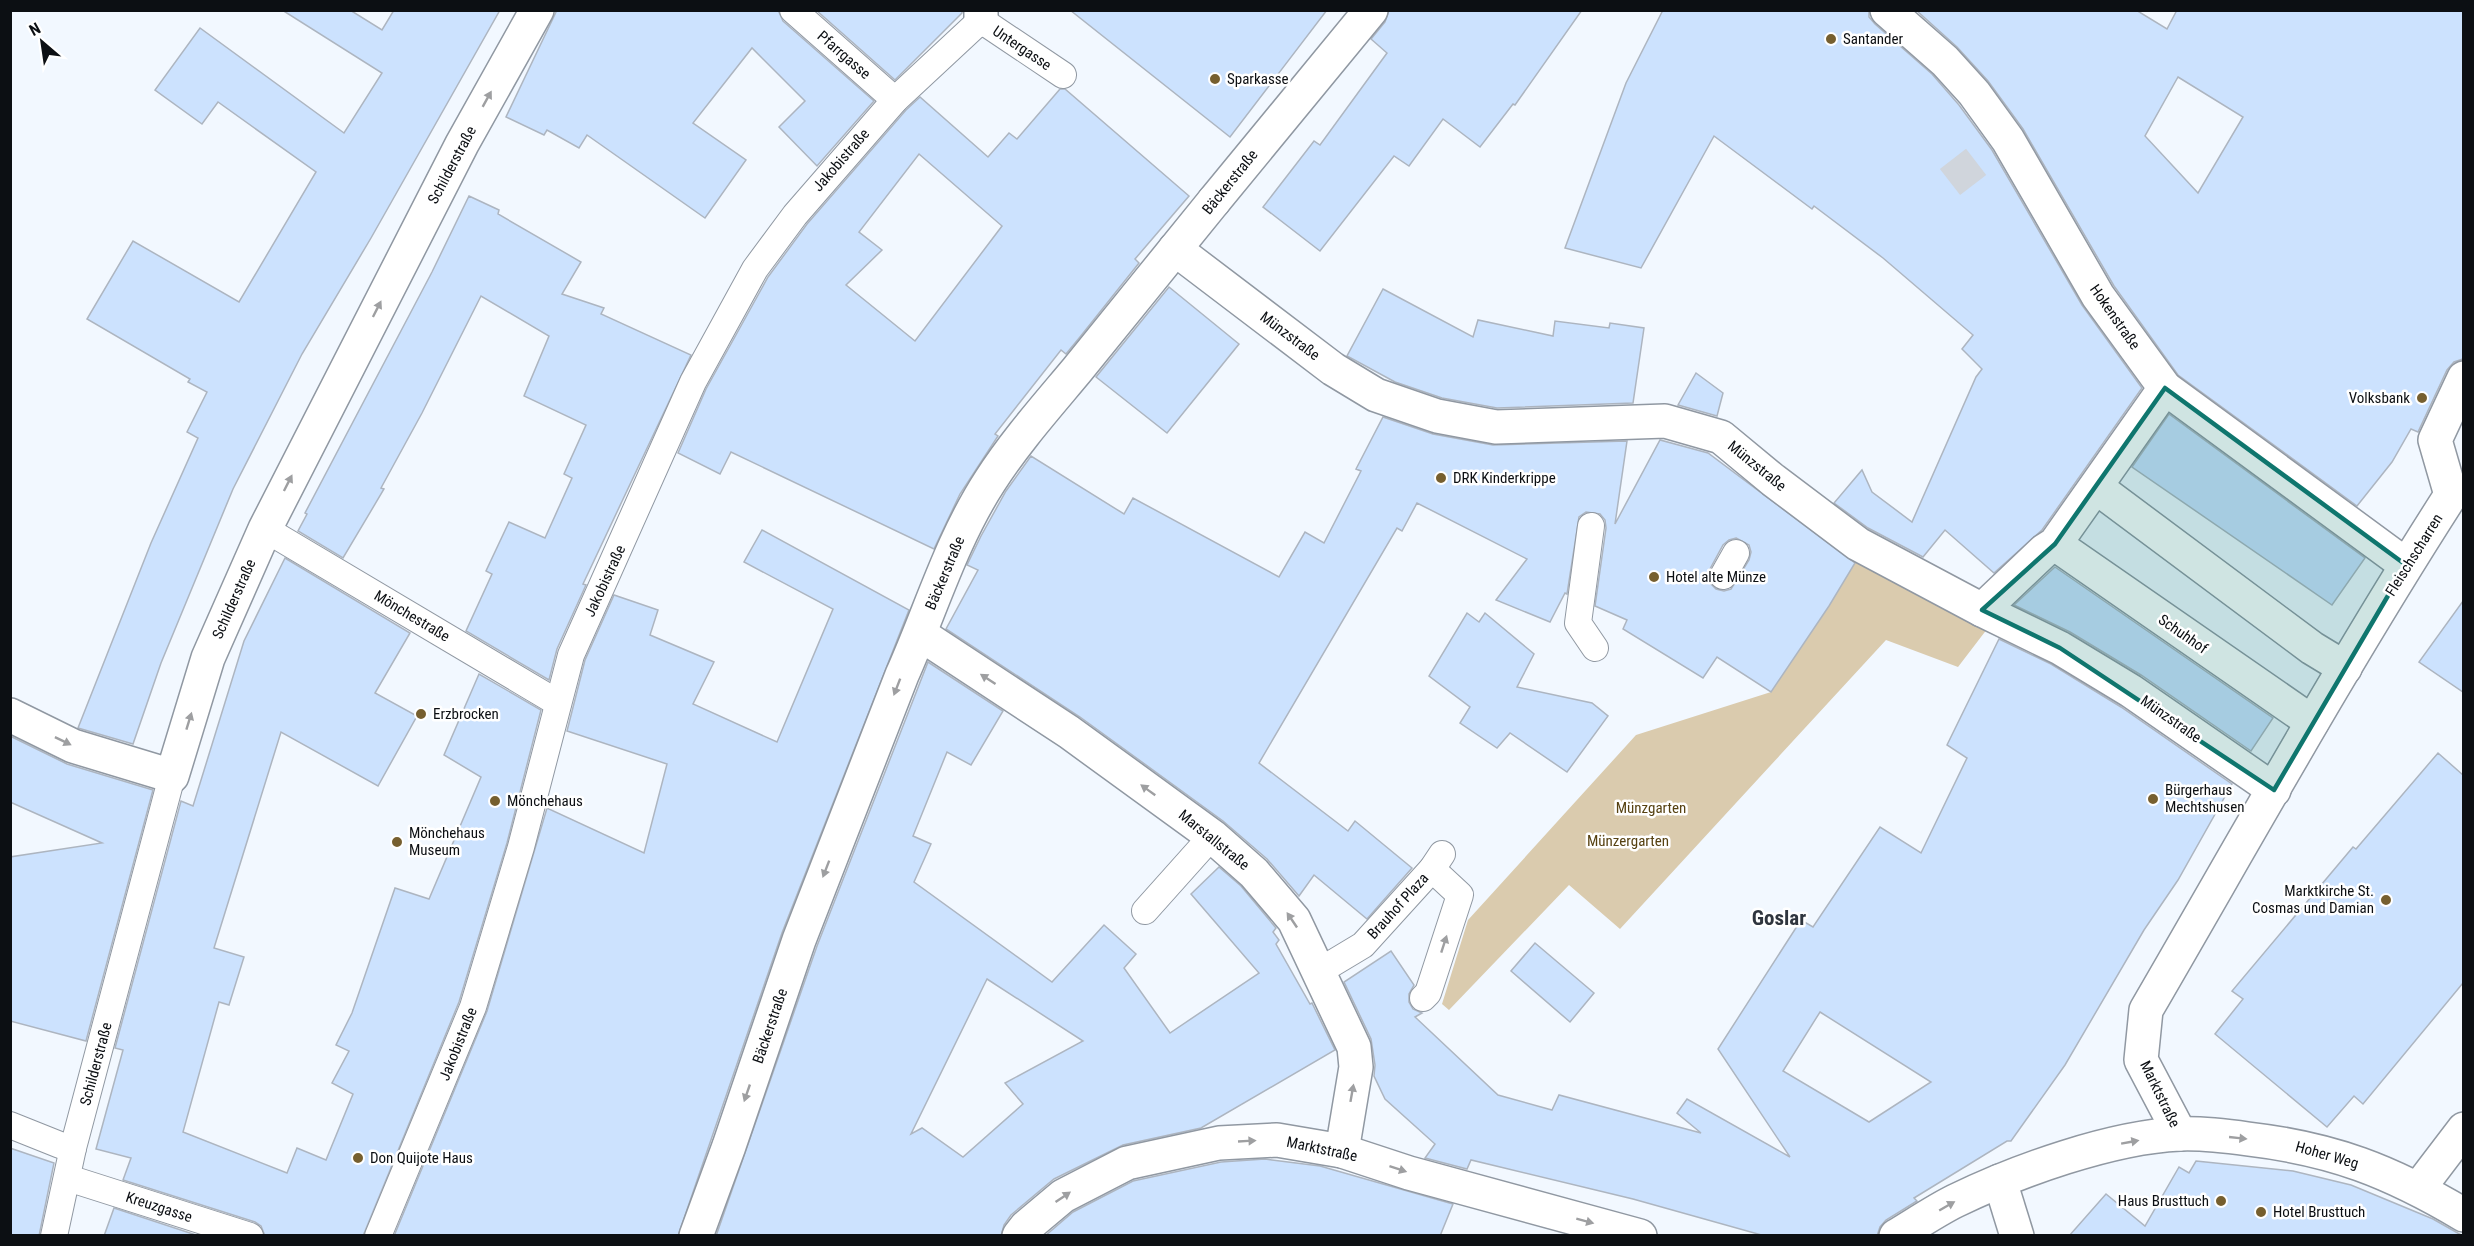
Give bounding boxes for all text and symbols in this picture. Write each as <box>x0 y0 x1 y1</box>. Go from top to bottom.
north arrow <box>12 12 72 72</box>
text: N <box>26 19 44 40</box>
street label: Untergasse <box>989 22 1055 74</box>
street label: Pfarrgasse <box>814 27 874 83</box>
place label: Santander <box>1843 30 1904 48</box>
marker: Santander <box>1824 32 1838 46</box>
place label: Sparkasse <box>1227 70 1289 88</box>
marker: Sparkasse <box>1208 72 1222 86</box>
one-way arrow <box>482 90 492 107</box>
street label: Schilderstraße <box>424 123 480 207</box>
street label: Jakobistraße <box>809 125 873 195</box>
street label: Bäckerstraße <box>1198 146 1262 218</box>
street label: Hokenstraße <box>2086 281 2144 353</box>
one-way arrow <box>371 300 381 318</box>
street label: Münzstraße <box>1257 308 1323 364</box>
place label: Volksbank <box>2349 389 2410 407</box>
marker: Volksbank <box>2415 391 2429 405</box>
street label: Münzstraße <box>1724 437 1790 495</box>
place label: DRK Kinderkrippe <box>1453 469 1556 487</box>
marker: DRK Kinderkrippe <box>1434 471 1448 485</box>
one-way arrow <box>283 474 293 492</box>
street label: Fleischscharren <box>2382 511 2446 599</box>
street label: Bäckerstraße <box>921 534 969 612</box>
street label: Jakobistraße <box>581 542 629 620</box>
street label: Schilderstraße <box>208 556 260 642</box>
place label: Hotel alte Münze <box>1666 568 1766 586</box>
marker: Hotel alte Münze <box>1647 570 1661 584</box>
street label: Mönchestraße <box>371 586 453 646</box>
street label: Schuhhof <box>2155 611 2211 658</box>
one-way arrow <box>980 673 996 684</box>
one-way arrow <box>892 679 902 697</box>
street label: Münzstraße <box>2137 692 2205 746</box>
place label: Erzbrocken <box>433 705 499 723</box>
marker: Erzbrocken <box>414 707 428 721</box>
one-way arrow <box>185 712 194 730</box>
one-way arrow <box>55 736 72 745</box>
place label: Bürgerhaus Mechtshusen <box>2165 781 2244 816</box>
one-way arrow <box>1141 784 1156 796</box>
place label: Mönchehaus <box>507 792 583 810</box>
marker: Bürgerhaus Mechtshusen <box>2146 792 2160 806</box>
marker: Mönchehaus <box>488 794 502 808</box>
park label: Münzgarten <box>1616 799 1686 817</box>
street label: Marstallstraße <box>1175 806 1253 874</box>
place label: Mönchehaus Museum <box>409 824 485 859</box>
park label: Münzergarten <box>1587 832 1669 850</box>
marker: Mönchehaus Museum <box>390 835 404 849</box>
one-way arrow <box>821 860 831 878</box>
street label: Brauhof Plaza <box>1364 869 1432 943</box>
place label: Marktkirche St. Cosmas und Damian <box>2252 882 2374 917</box>
marker: Marktkirche St. Cosmas und Damian <box>2379 893 2393 907</box>
district label: Goslar <box>1752 906 1806 930</box>
one-way arrow <box>1286 912 1298 928</box>
one-way arrow <box>1440 935 1449 953</box>
street label: Bäckerstraße <box>749 986 791 1066</box>
street label: Jakobistraße <box>435 1005 481 1083</box>
street label: Schilderstraße <box>76 1020 116 1108</box>
street label: Marktstraße <box>2136 1058 2184 1130</box>
one-way arrow <box>742 1084 752 1102</box>
one-way arrow <box>1348 1084 1357 1103</box>
street label: Marktstraße <box>1285 1133 1359 1165</box>
one-way arrow <box>2229 1133 2248 1142</box>
one-way arrow <box>1237 1137 1256 1146</box>
one-way arrow <box>2121 1137 2140 1146</box>
street label: Hoher Weg <box>2293 1137 2361 1173</box>
place label: Don Quijote Haus <box>370 1149 473 1167</box>
marker: Don Quijote Haus <box>351 1151 365 1165</box>
one-way arrow <box>1389 1165 1407 1174</box>
street label: Kreuzgasse <box>124 1188 194 1226</box>
one-way arrow <box>1054 1191 1070 1203</box>
place label: Haus Brusttuch <box>2118 1192 2209 1210</box>
marker: Haus Brusttuch <box>2214 1194 2228 1208</box>
one-way arrow <box>1939 1201 1956 1211</box>
place label: Hotel Brusttuch <box>2273 1203 2365 1221</box>
marker: Hotel Brusttuch <box>2254 1205 2268 1219</box>
one-way arrow <box>1577 1217 1595 1226</box>

